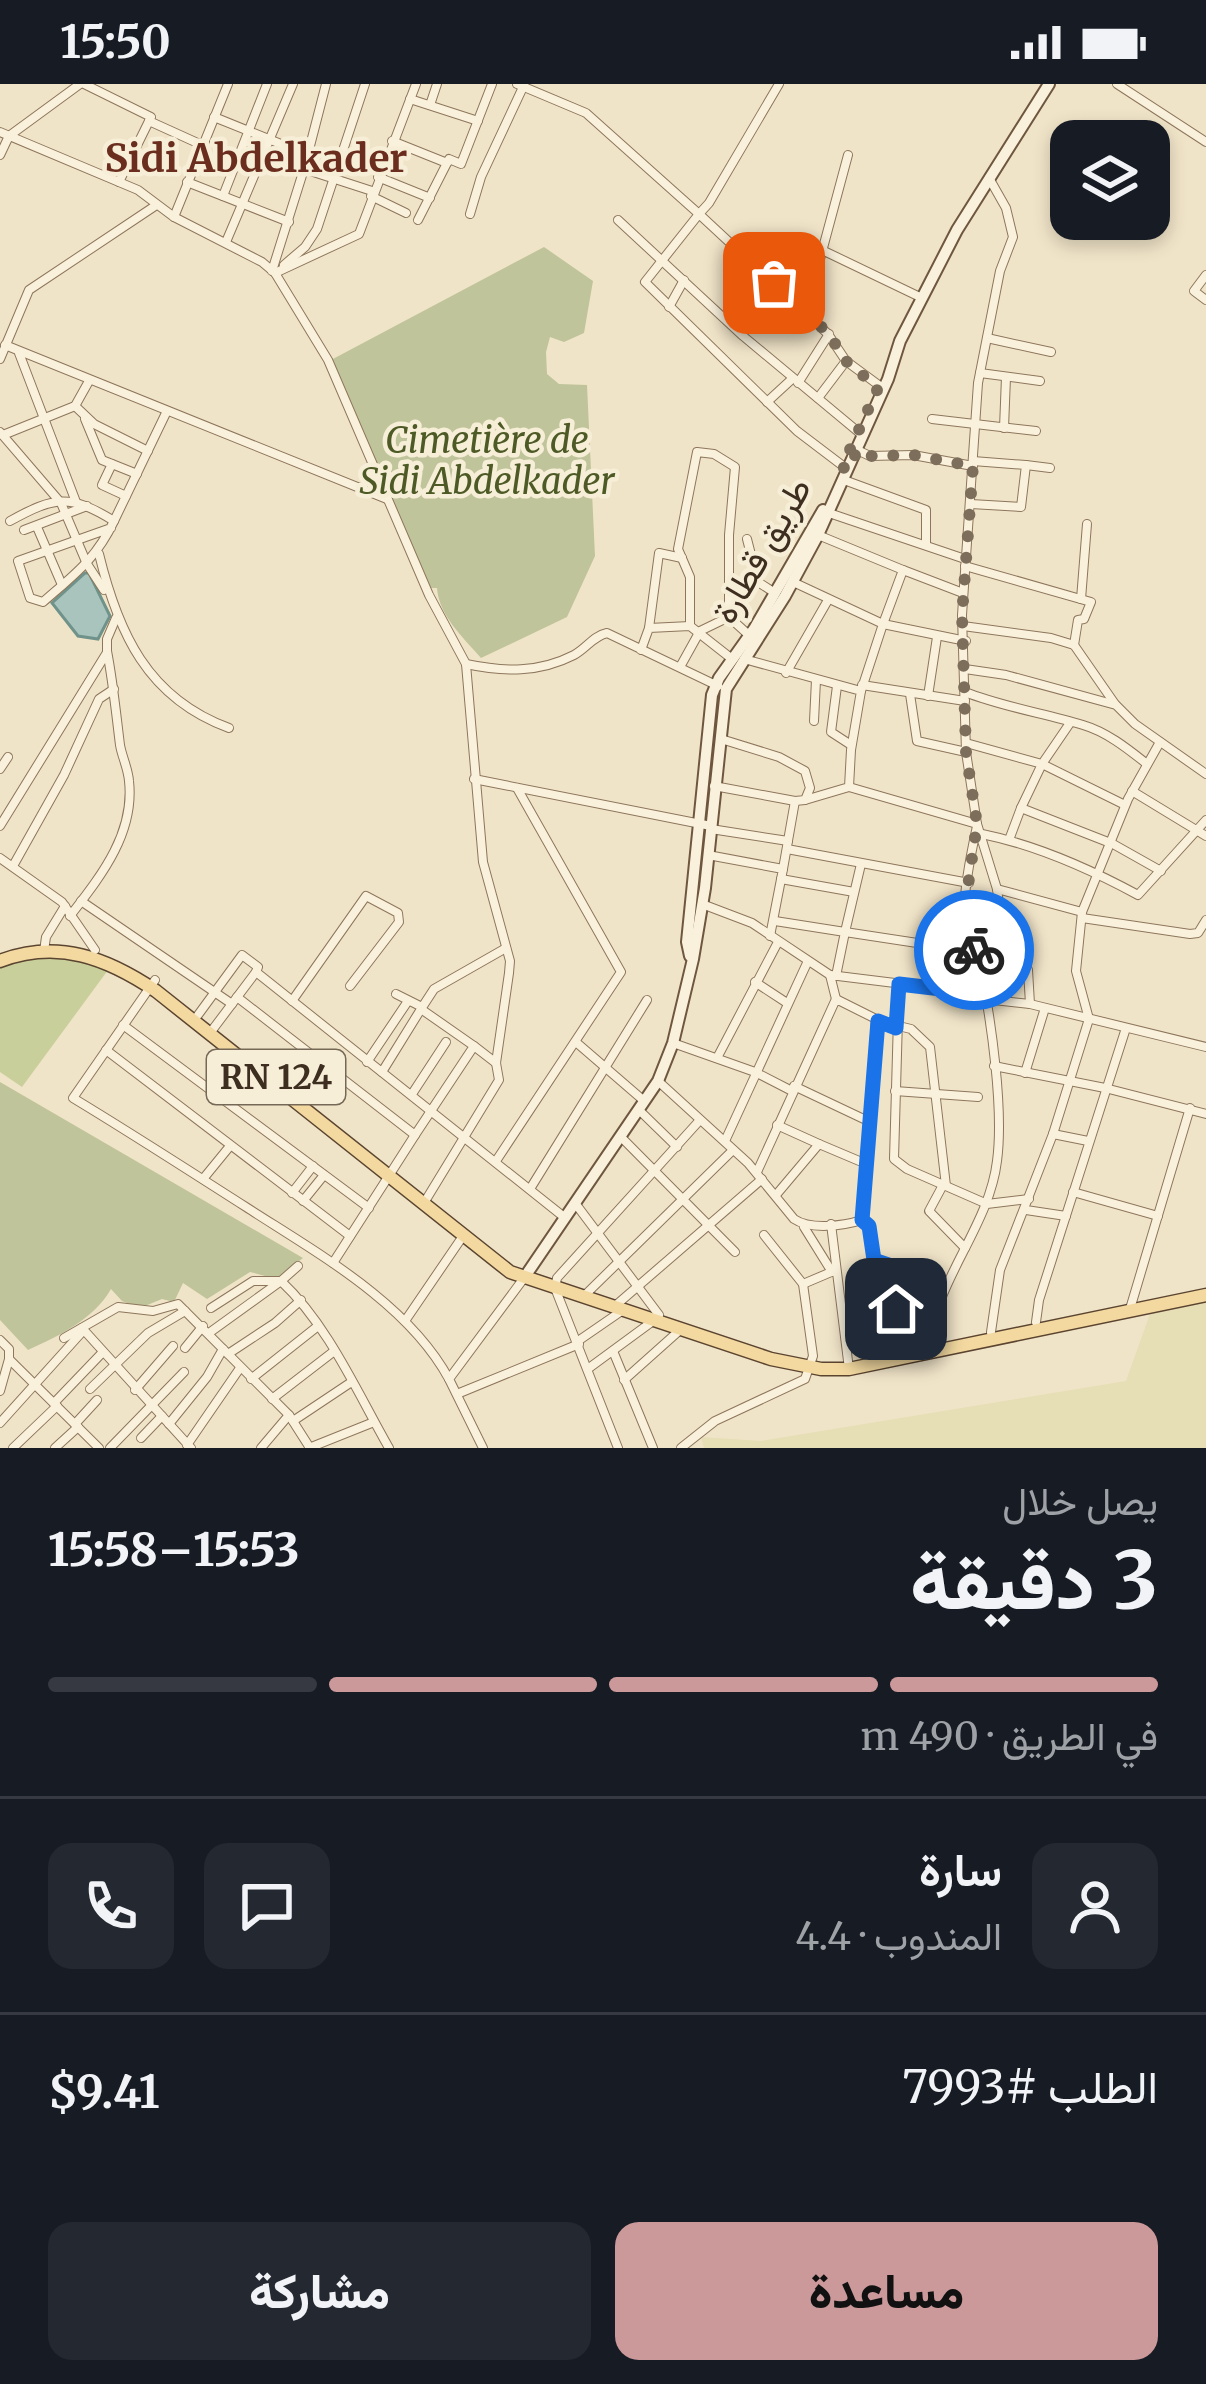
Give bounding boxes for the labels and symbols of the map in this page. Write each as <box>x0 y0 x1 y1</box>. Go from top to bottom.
district label: Sidi Abdelkader <box>105 134 408 183</box>
pin <box>723 232 825 334</box>
park label: Cimetière de Sidi Abdelkader <box>359 418 616 504</box>
street label: طريق قطارة <box>702 469 821 631</box>
courier <box>914 890 1034 1010</box>
road number: RN 124 <box>207 1050 345 1104</box>
pin <box>845 1258 947 1360</box>

